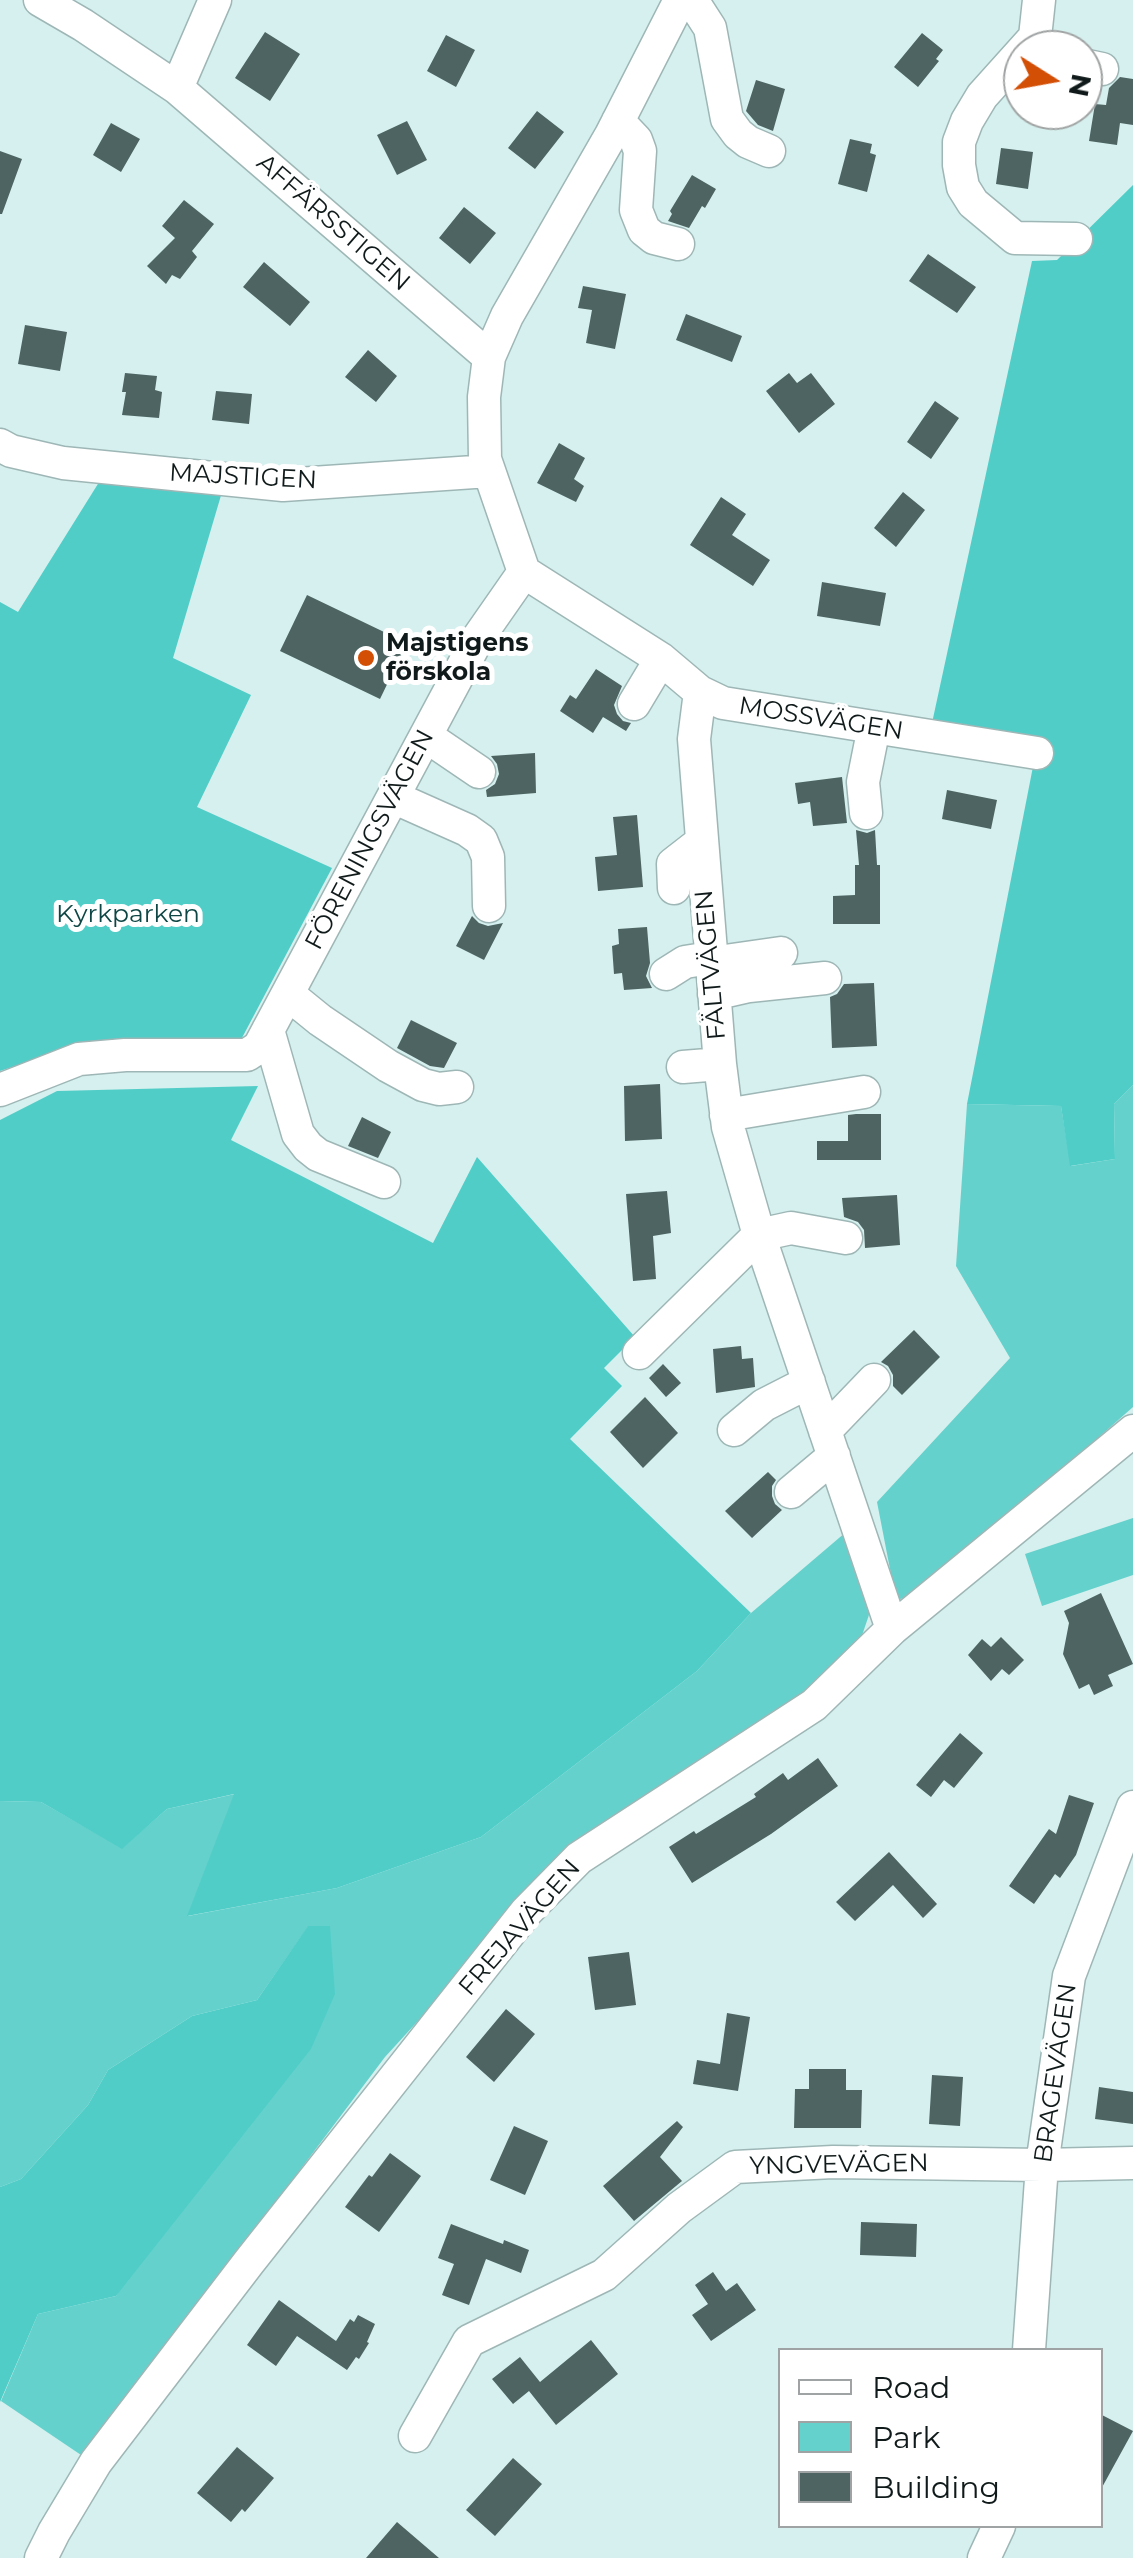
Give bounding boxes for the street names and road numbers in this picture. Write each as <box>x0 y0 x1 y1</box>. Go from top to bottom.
street label: AFFÄRSSTIGEN <box>250 148 416 298</box>
street label: MAJSTIGEN <box>168 458 318 496</box>
street label: MOSSVÄGEN <box>737 691 905 747</box>
street label: FÖRENINGSVÄGEN <box>299 725 441 955</box>
street label: FÄLTVÄGEN <box>689 889 733 1041</box>
street label: FREJAVÄGEN <box>453 1854 587 2002</box>
street label: BRAGEVÄGEN <box>1029 1981 1083 2165</box>
street label: YNGVEVÄGEN <box>749 2148 929 2182</box>

